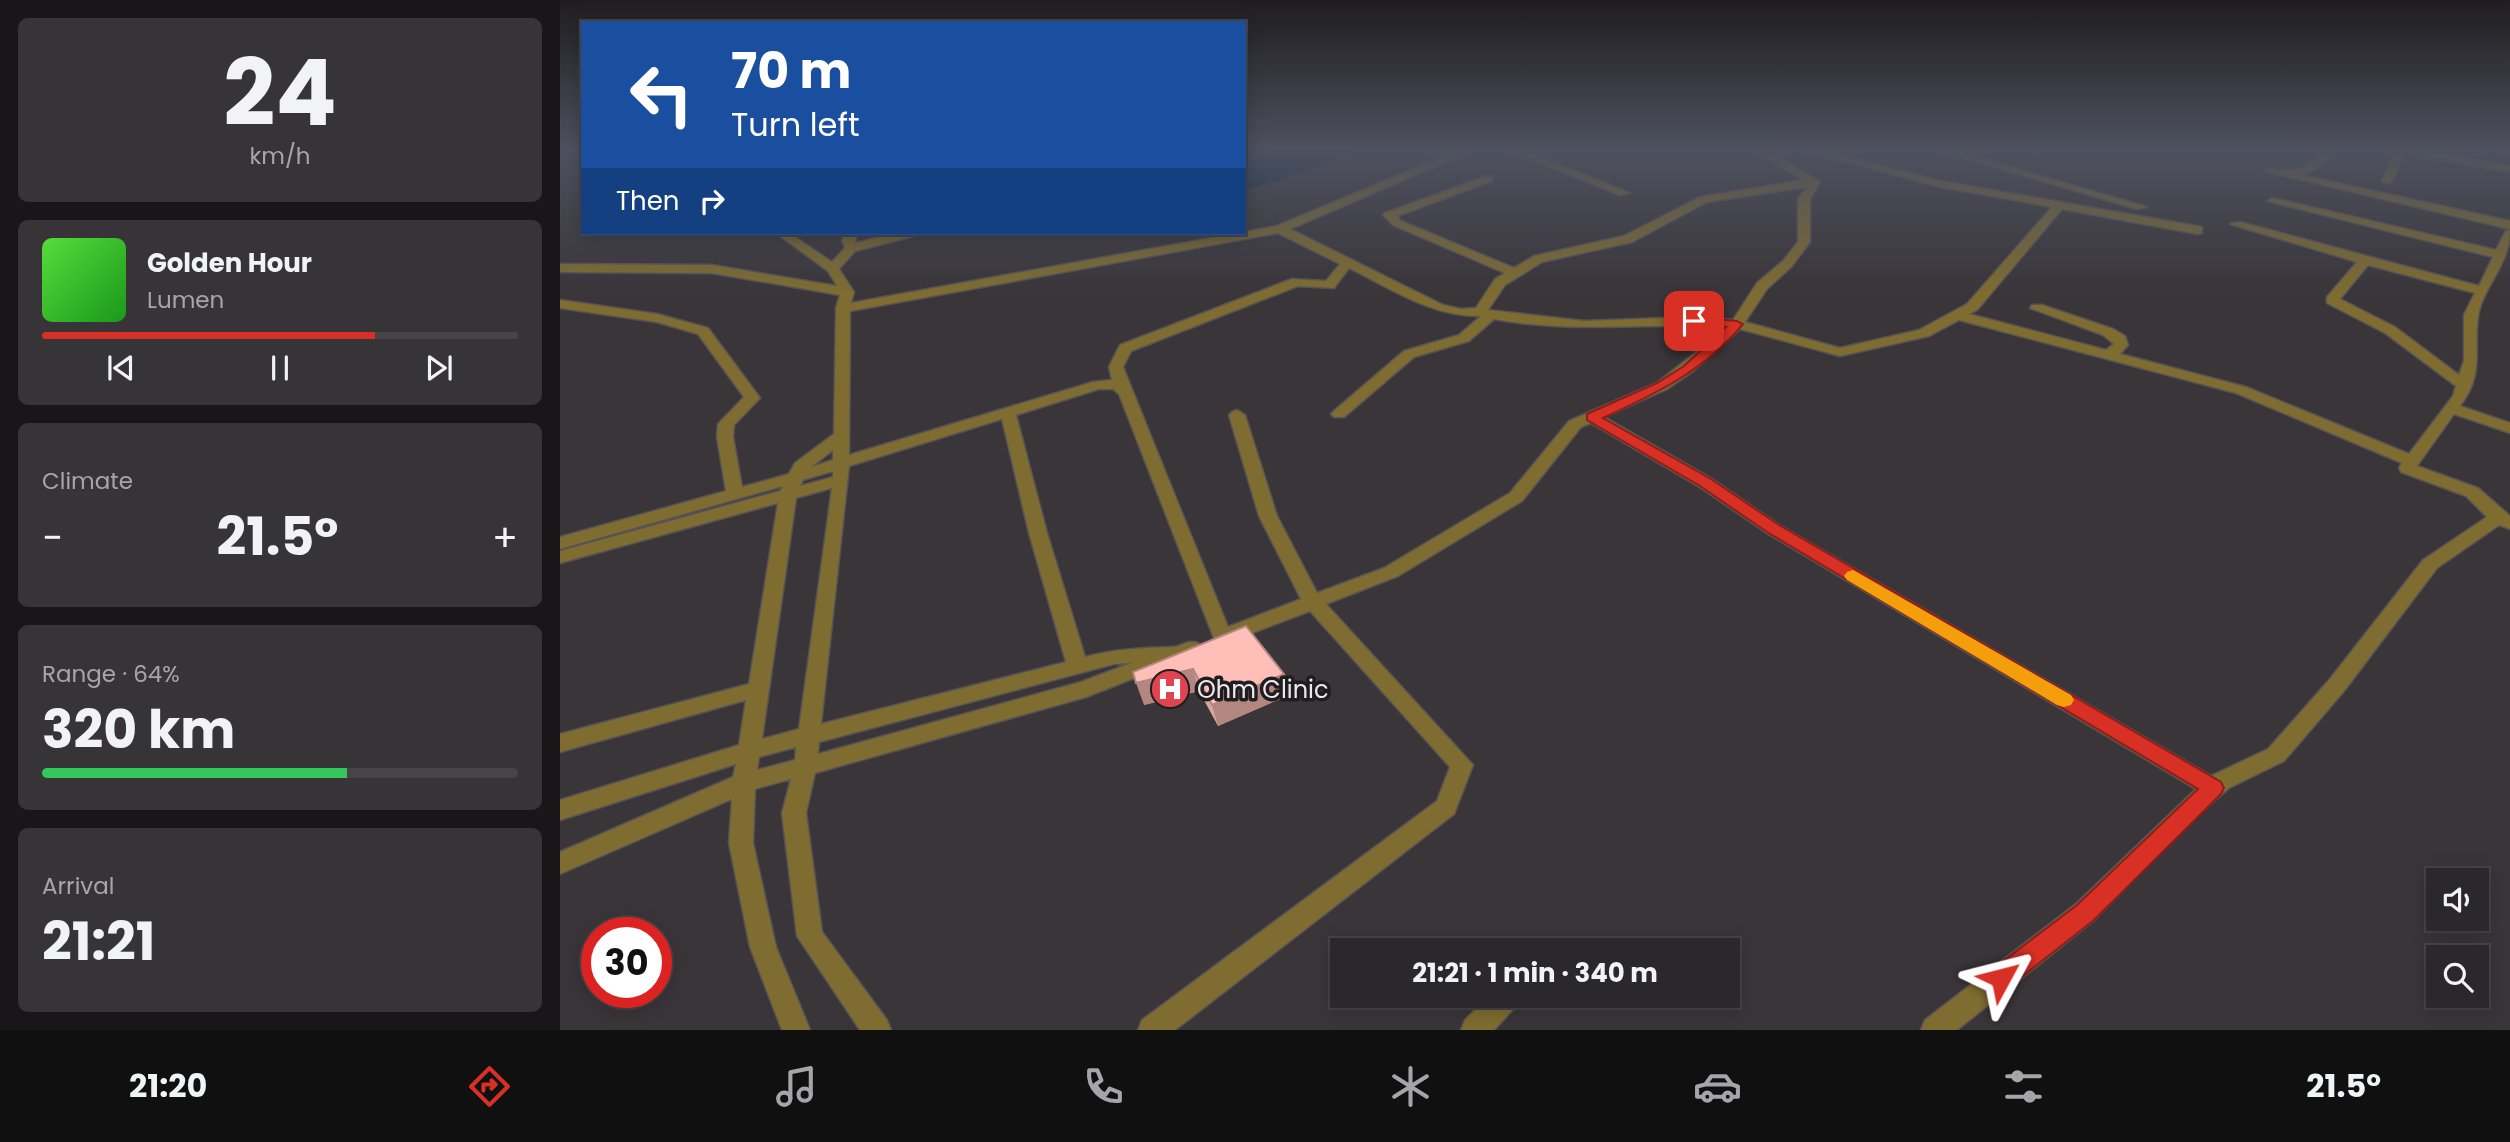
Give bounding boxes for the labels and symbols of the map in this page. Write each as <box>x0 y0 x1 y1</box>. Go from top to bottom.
pin <box>1664 291 1724 351</box>
hospital icon: Ohm Clinic <box>1149 668 1191 710</box>
place label: Ohm Clinic <box>1197 673 1329 706</box>
speed limit sign: 30 <box>581 917 672 1008</box>
position arrow <box>1964 941 2038 1015</box>

